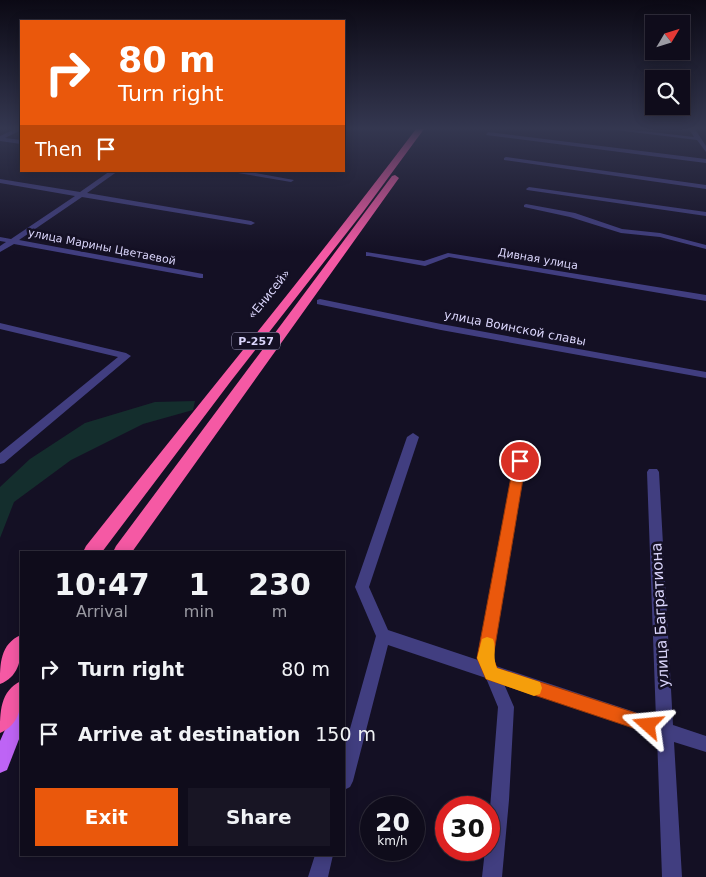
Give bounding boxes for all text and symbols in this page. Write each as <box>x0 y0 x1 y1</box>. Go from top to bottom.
north arrow <box>645 15 690 60</box>
map controls <box>645 15 690 115</box>
icon: right <box>35 40 100 105</box>
text: 80 m <box>118 40 215 80</box>
button: search <box>645 70 690 115</box>
text: Turn right <box>118 81 223 106</box>
icon: arrive <box>92 135 120 163</box>
text: Then <box>35 138 82 160</box>
street label: улица Марины Цветаевой <box>27 226 177 268</box>
street label: Дивная улица <box>497 246 579 272</box>
street label: «Енисей» <box>245 266 293 322</box>
street label: улица Воинской славы <box>443 307 587 349</box>
road number: Р-257 <box>232 332 280 350</box>
pin <box>499 440 541 482</box>
icon: arrive <box>506 447 534 475</box>
street label: улица Багратиона <box>647 542 673 688</box>
text: 10:47 <box>54 567 150 602</box>
text: 1 <box>188 567 209 602</box>
text: 230 <box>248 567 311 602</box>
text: Arrival <box>76 602 128 621</box>
text: min <box>184 602 214 621</box>
text: m <box>272 602 287 621</box>
icon: right <box>35 655 63 683</box>
text: Turn right <box>78 658 184 680</box>
text: 80 m <box>281 658 330 680</box>
position arrow <box>621 698 673 750</box>
icon: arrive <box>35 720 63 748</box>
text: Arrive at destination <box>78 723 300 745</box>
text: 150 m <box>315 723 376 745</box>
button: Exit <box>35 788 178 846</box>
button: Share <box>188 788 330 846</box>
speed limit sign: 30 <box>435 796 500 861</box>
text: 20 <box>375 808 410 837</box>
text: km/h <box>377 834 408 848</box>

